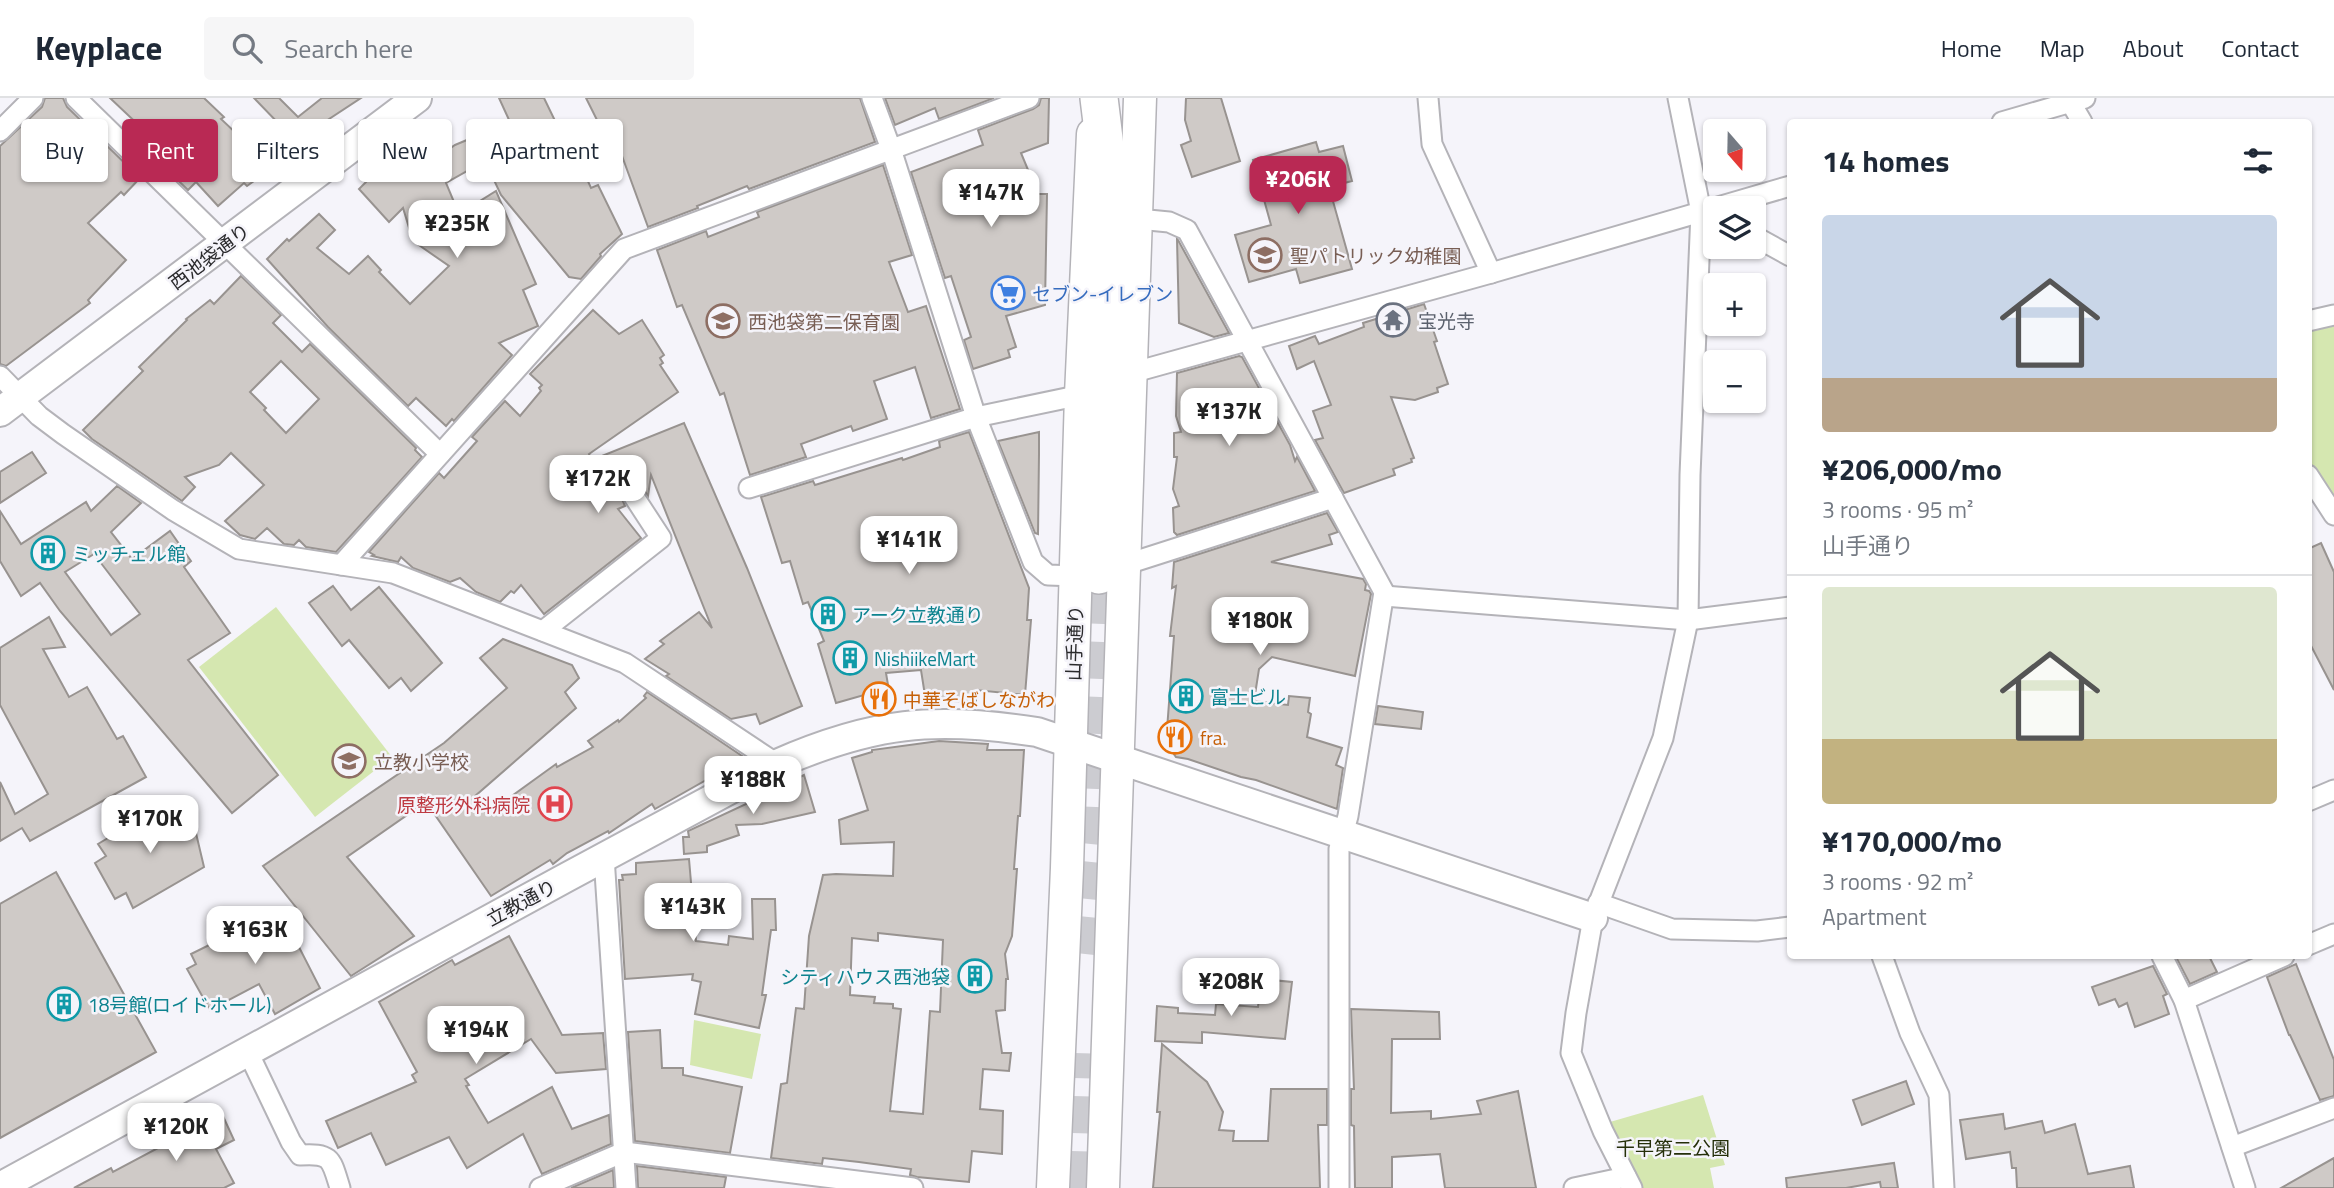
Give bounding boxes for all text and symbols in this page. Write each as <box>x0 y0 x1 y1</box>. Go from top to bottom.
search box <box>204 17 694 80</box>
text: Keyplace <box>35 23 162 73</box>
icon: search <box>228 29 266 67</box>
text: Search here <box>284 29 413 68</box>
text: Home <box>1941 30 2002 66</box>
text: Map <box>2040 30 2085 66</box>
text: About <box>2123 30 2183 66</box>
text: Contact <box>2221 30 2299 66</box>
chip: Buy <box>21 119 108 182</box>
chip: Rent <box>122 119 218 182</box>
chip: Filters <box>232 119 344 182</box>
chip: New <box>358 119 452 182</box>
chip: Apartment <box>466 119 623 182</box>
north arrow <box>1703 119 1766 182</box>
map controls <box>1703 119 1766 413</box>
text: 14 homes <box>1822 138 1949 184</box>
icon: filters <box>2239 142 2277 180</box>
pin: ¥206K <box>1249 156 1347 216</box>
text: ¥206K <box>1265 161 1331 196</box>
pin: ¥147K <box>942 170 1040 229</box>
text: ¥147K <box>958 174 1024 209</box>
button: layers <box>1703 196 1766 259</box>
pin: ¥235K <box>408 200 506 260</box>
text: ¥235K <box>424 205 490 240</box>
street label: 西池袋通り <box>162 216 256 296</box>
school or university icon: 聖パトリック幼稚園 <box>1246 236 1284 274</box>
place label: 聖パトリック幼稚園 <box>1290 241 1462 270</box>
icon: home <box>1987 260 2113 386</box>
button: + <box>1703 273 1766 336</box>
supermarket icon: セブン-イレブン <box>989 274 1027 312</box>
place label: セブン-イレブン <box>1032 279 1173 308</box>
temple icon: 宝光寺 <box>1374 301 1412 339</box>
school or university icon: 西池袋第二保育園 <box>704 302 742 340</box>
place label: 宝光寺 <box>1418 306 1475 335</box>
place label: 西池袋第二保育園 <box>748 307 900 336</box>
button: − <box>1703 350 1766 413</box>
pin: ¥137K <box>1180 388 1278 448</box>
text: ¥137K <box>1196 393 1262 428</box>
text: ¥206,000/mo <box>1822 446 2002 492</box>
pin: ¥172K <box>549 456 647 515</box>
text: ¥172K <box>565 460 631 495</box>
text: 3 rooms · 95 m² <box>1822 492 1973 527</box>
pin: ¥141K <box>860 517 958 576</box>
text: ¥141K <box>876 521 942 556</box>
text: 山手通り <box>1822 528 1914 563</box>
building icon: ミッチェル館 <box>29 534 67 572</box>
place label: ミッチェル館 <box>72 539 186 568</box>
building icon: アーク立教通り <box>809 595 847 633</box>
pin: ¥180K <box>1211 598 1309 657</box>
place label: アーク立教通り <box>852 600 984 629</box>
text: ¥180K <box>1227 602 1293 637</box>
street label: 山手通り <box>1058 605 1090 681</box>
icon: home <box>1987 633 2113 759</box>
building icon: NishiikeMart <box>831 639 869 677</box>
place label: NishiikeMart <box>874 644 976 673</box>
building icon: 富士ビル <box>1167 677 1205 715</box>
restaurant icon: 中華そばしながわ <box>860 680 898 718</box>
place label: 富士ビル <box>1210 682 1286 711</box>
place label: 中華そばしながわ <box>903 685 1055 714</box>
restaurant icon: fra. <box>1156 718 1194 756</box>
place label: fra. <box>1200 723 1227 752</box>
school or university icon: 立教小学校 <box>330 742 368 780</box>
place label: 立教小学校 <box>374 747 469 776</box>
pin: ¥188K <box>704 756 802 816</box>
text: ¥188K <box>720 761 786 796</box>
hospital icon: 原整形外科病院 <box>536 785 574 823</box>
place label: 原整形外科病院 <box>397 790 530 819</box>
pin: ¥170K <box>101 796 199 855</box>
text: ¥170K <box>117 800 183 835</box>
text: ¥170,000/mo <box>1822 818 2002 864</box>
text: 3 rooms · 92 m² <box>1822 864 1973 899</box>
street label: 立教通り <box>481 871 561 933</box>
pin: ¥143K <box>644 884 742 943</box>
text: ¥143K <box>660 888 726 923</box>
text: Apartment <box>1822 899 1927 934</box>
pin: ¥163K <box>206 906 304 966</box>
text: ¥163K <box>222 911 288 946</box>
building icon: シティハウス西池袋 <box>956 957 994 995</box>
pin: ¥208K <box>1182 958 1280 1018</box>
place label: シティハウス西池袋 <box>780 962 950 991</box>
text: ¥208K <box>1198 963 1264 998</box>
building icon: 18号館(ロイドホール) <box>45 985 83 1023</box>
place label: 18号館(ロイドホール) <box>88 990 271 1019</box>
pin: ¥194K <box>427 1006 525 1066</box>
text: ¥194K <box>443 1011 509 1046</box>
pin: ¥120K <box>127 1104 225 1163</box>
text: ¥120K <box>143 1108 209 1143</box>
park label: 千早第二公園 <box>1616 1133 1730 1162</box>

